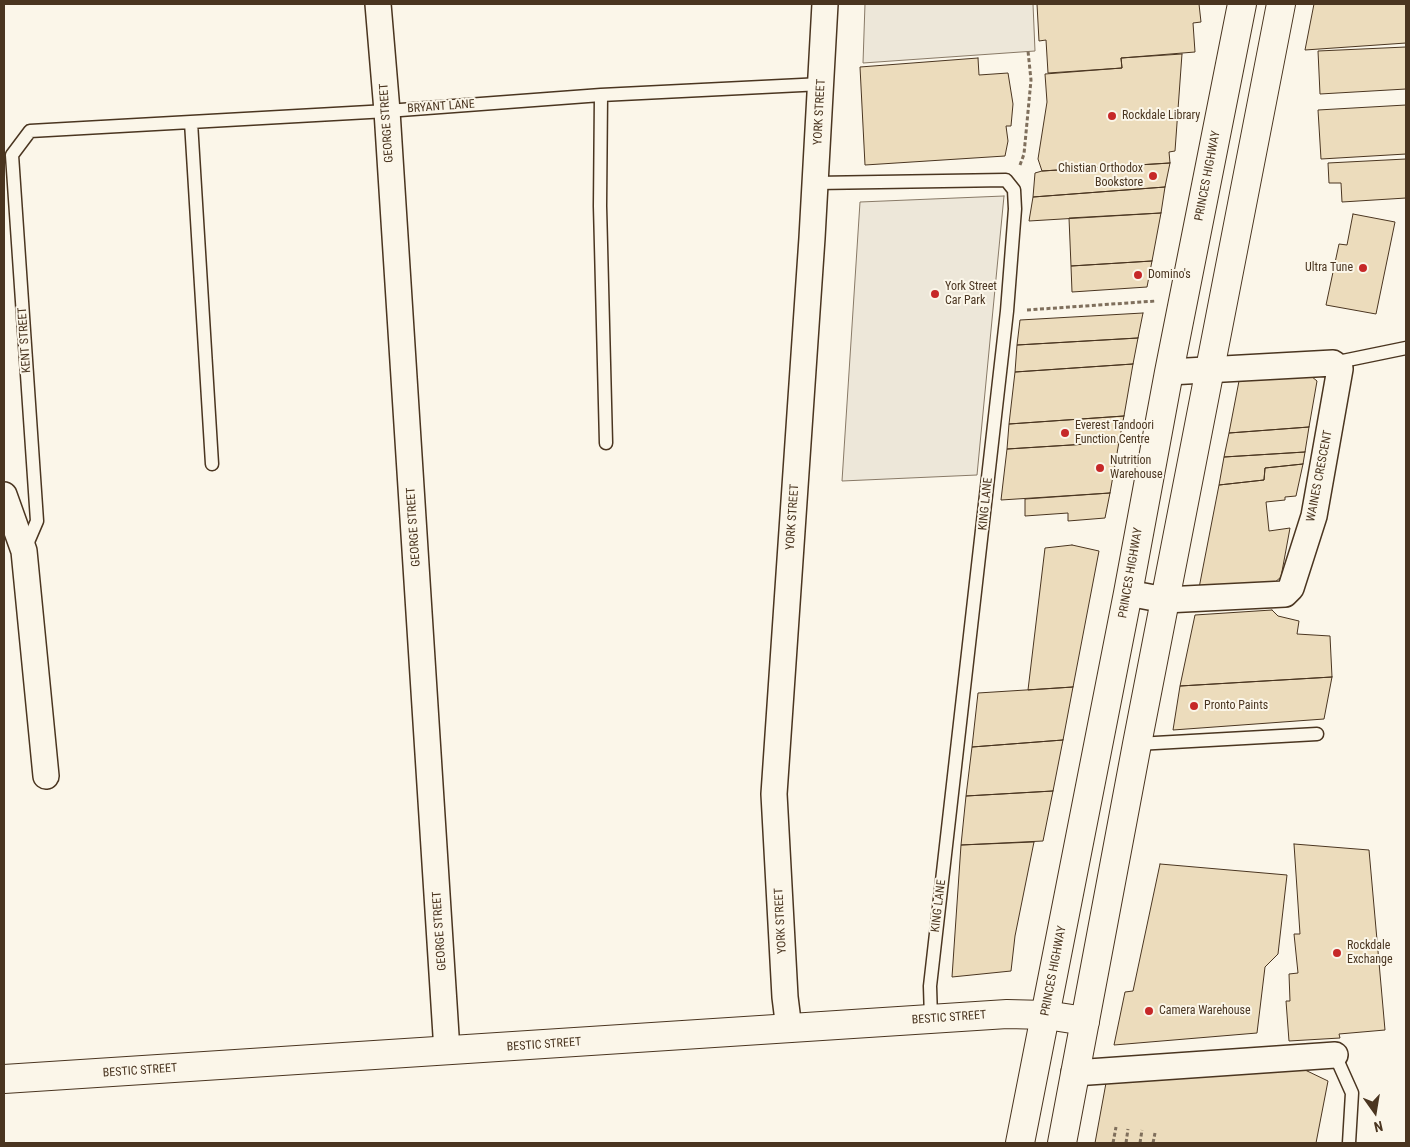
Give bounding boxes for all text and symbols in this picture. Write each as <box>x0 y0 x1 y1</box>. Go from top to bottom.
street label: YORK STREET <box>811 79 829 145</box>
street label: GEORGE STREET <box>377 83 397 163</box>
street label: BRYANT LANE <box>407 97 475 117</box>
place label: Rockdale Library <box>1122 109 1200 123</box>
marker: Rockdale Library <box>1106 110 1118 122</box>
street label: PRINCES HIGHWAY <box>1192 130 1224 222</box>
place label: Chistian Orthodox Bookstore <box>1058 162 1143 190</box>
marker: Chistian Orthodox Bookstore <box>1147 170 1159 182</box>
place label: Ultra Tune <box>1305 261 1353 275</box>
marker: Ultra Tune <box>1357 262 1369 274</box>
place label: Domino's <box>1148 268 1191 282</box>
marker: Domino's <box>1132 269 1144 281</box>
place label: York Street Car Park <box>945 280 997 308</box>
marker: York Street Car Park <box>929 288 941 300</box>
street label: KENT STREET <box>16 307 34 373</box>
place label: Everest Tandoori Function Centre <box>1075 419 1154 447</box>
marker: Everest Tandoori Function Centre <box>1059 427 1071 439</box>
street label: WAINES CRESCENT <box>1304 429 1336 523</box>
place label: Nutrition Warehouse <box>1110 454 1163 482</box>
marker: Nutrition Warehouse <box>1094 462 1106 474</box>
street label: KING LANE <box>976 477 996 531</box>
street label: YORK STREET <box>784 484 802 550</box>
street label: GEORGE STREET <box>404 487 424 567</box>
street label: PRINCES HIGHWAY <box>1116 527 1146 619</box>
place label: Pronto Paints <box>1204 699 1268 713</box>
marker: Pronto Paints <box>1188 700 1200 712</box>
street label: KING LANE <box>929 879 949 933</box>
street label: YORK STREET <box>772 888 790 954</box>
street label: GEORGE STREET <box>430 891 450 971</box>
street label: PRINCES HIGHWAY <box>1038 925 1070 1017</box>
place label: Rockdale Exchange <box>1347 939 1393 967</box>
marker: Rockdale Exchange <box>1331 947 1343 959</box>
place label: Camera Warehouse <box>1159 1004 1251 1018</box>
marker: Camera Warehouse <box>1143 1005 1155 1017</box>
street label: BESTIC STREET <box>911 1008 987 1028</box>
street label: BESTIC STREET <box>506 1035 582 1055</box>
street label: BESTIC STREET <box>102 1061 178 1081</box>
north arrow <box>1350 1087 1400 1137</box>
text: N <box>1372 1118 1384 1135</box>

